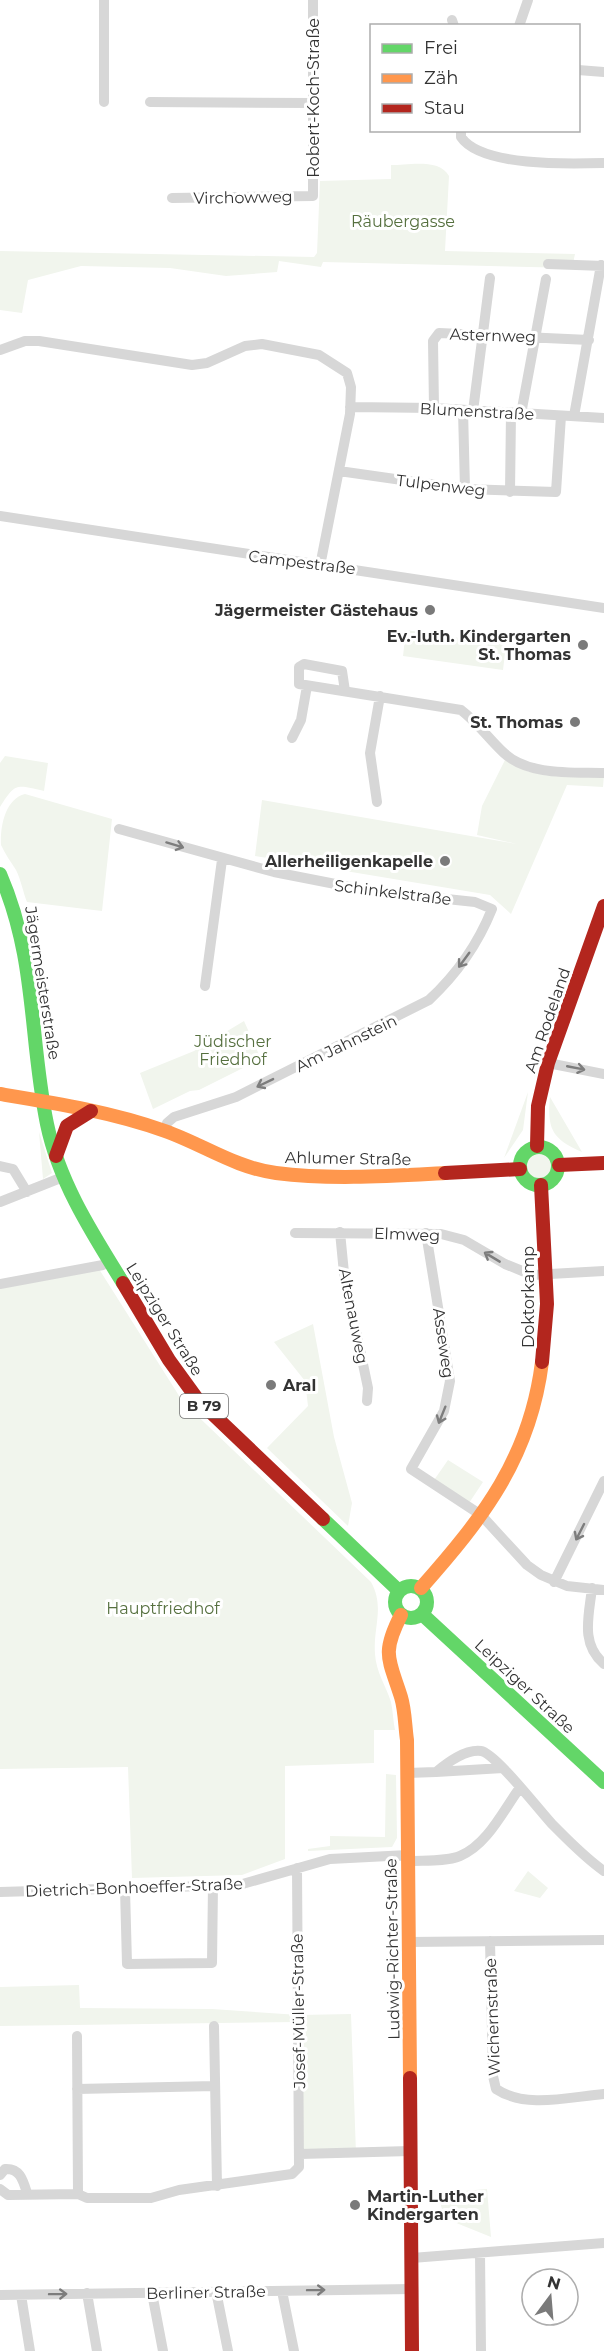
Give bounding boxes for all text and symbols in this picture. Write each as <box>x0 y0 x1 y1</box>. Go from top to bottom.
street label: Robert-Koch-Straße <box>304 18 323 178</box>
legend <box>370 24 580 132</box>
text: Frei <box>424 37 458 59</box>
text: Zäh <box>424 67 459 89</box>
text: Stau <box>424 97 465 119</box>
street label: Virchowweg <box>193 187 293 208</box>
park label: Räubergasse <box>351 212 455 231</box>
street label: Asternweg <box>449 324 537 347</box>
street label: Blumenstraße <box>419 399 535 424</box>
street label: Tulpenweg <box>395 471 487 500</box>
street label: Campestraße <box>247 546 357 579</box>
place label: Jägermeister Gästehaus <box>214 601 418 620</box>
marker: Jägermeister Gästehaus <box>423 603 437 617</box>
place label: Ev.-luth. Kindergarten St. Thomas <box>387 627 571 664</box>
marker: Ev.-luth. Kindergarten St. Thomas <box>576 638 590 652</box>
place label: St. Thomas <box>470 713 563 732</box>
marker: St. Thomas <box>568 715 582 729</box>
one-way arrow <box>165 840 184 851</box>
place label: Allerheiligenkapelle <box>264 852 433 871</box>
marker: Allerheiligenkapelle <box>438 854 452 868</box>
street label: Schinkelstraße <box>333 876 453 909</box>
street label: Jägermeisterstraße <box>21 904 64 1061</box>
one-way arrow <box>458 952 471 968</box>
street label: Am Rodeland <box>521 965 574 1075</box>
street label: Am Jahnstein <box>292 1011 400 1076</box>
park label: Jüdischer Friedhof <box>193 1032 272 1069</box>
one-way arrow <box>566 1063 585 1074</box>
one-way arrow <box>257 1077 275 1089</box>
street label: Ahlumer Straße <box>285 1148 411 1169</box>
street label: Elmweg <box>374 1224 440 1245</box>
street label: Doktorkamp <box>519 1246 538 1348</box>
one-way arrow <box>484 1250 501 1262</box>
street label: Leipziger Straße <box>122 1259 207 1379</box>
street label: Altenauweg <box>335 1267 372 1365</box>
street label: Asseweg <box>429 1307 458 1380</box>
place label: Aral <box>282 1376 316 1395</box>
marker: Aral <box>264 1378 278 1392</box>
road number: B 79 <box>180 1394 228 1418</box>
one-way arrow <box>436 1405 447 1423</box>
one-way arrow <box>573 1523 585 1541</box>
park label: Hauptfriedhof <box>106 1599 220 1618</box>
street label: Leipziger Straße <box>471 1635 579 1738</box>
street label: Ludwig-Richter-Straße <box>381 1858 404 2040</box>
street label: Dietrich-Bonhoeffer-Straße <box>25 1874 243 1901</box>
street label: Josef-Müller-Straße <box>288 1933 309 2090</box>
street label: Wichernstraße <box>481 1958 504 2076</box>
place label: Martin-Luther Kindergarten <box>367 2187 484 2224</box>
marker: Martin-Luther Kindergarten <box>348 2198 362 2212</box>
north arrow <box>520 2267 580 2327</box>
text: N <box>545 2272 563 2294</box>
street label: Berliner Straße <box>146 2282 266 2303</box>
one-way arrow <box>306 2284 326 2296</box>
one-way arrow <box>48 2288 68 2300</box>

